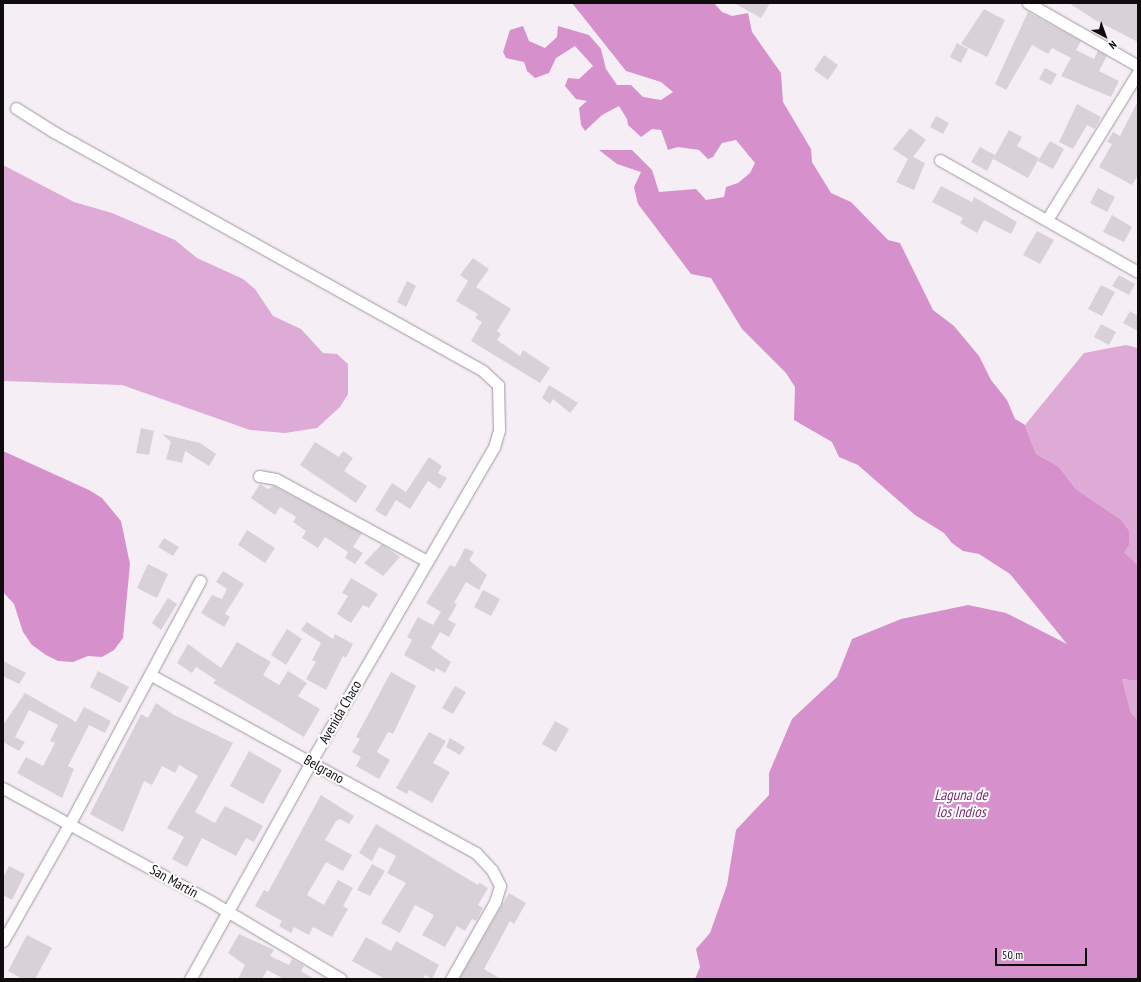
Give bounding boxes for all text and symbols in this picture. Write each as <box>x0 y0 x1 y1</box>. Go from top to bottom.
north arrow <box>1085 16 1125 56</box>
text: N <box>1106 38 1120 52</box>
street label: Avenida Chaco <box>315 677 365 747</box>
street label: Belgrano <box>301 751 347 787</box>
water label: Laguna de los Indios <box>934 785 988 820</box>
street label: San Martín <box>147 861 201 901</box>
scale bar <box>997 940 1089 966</box>
text: 50 m <box>1002 947 1023 962</box>

